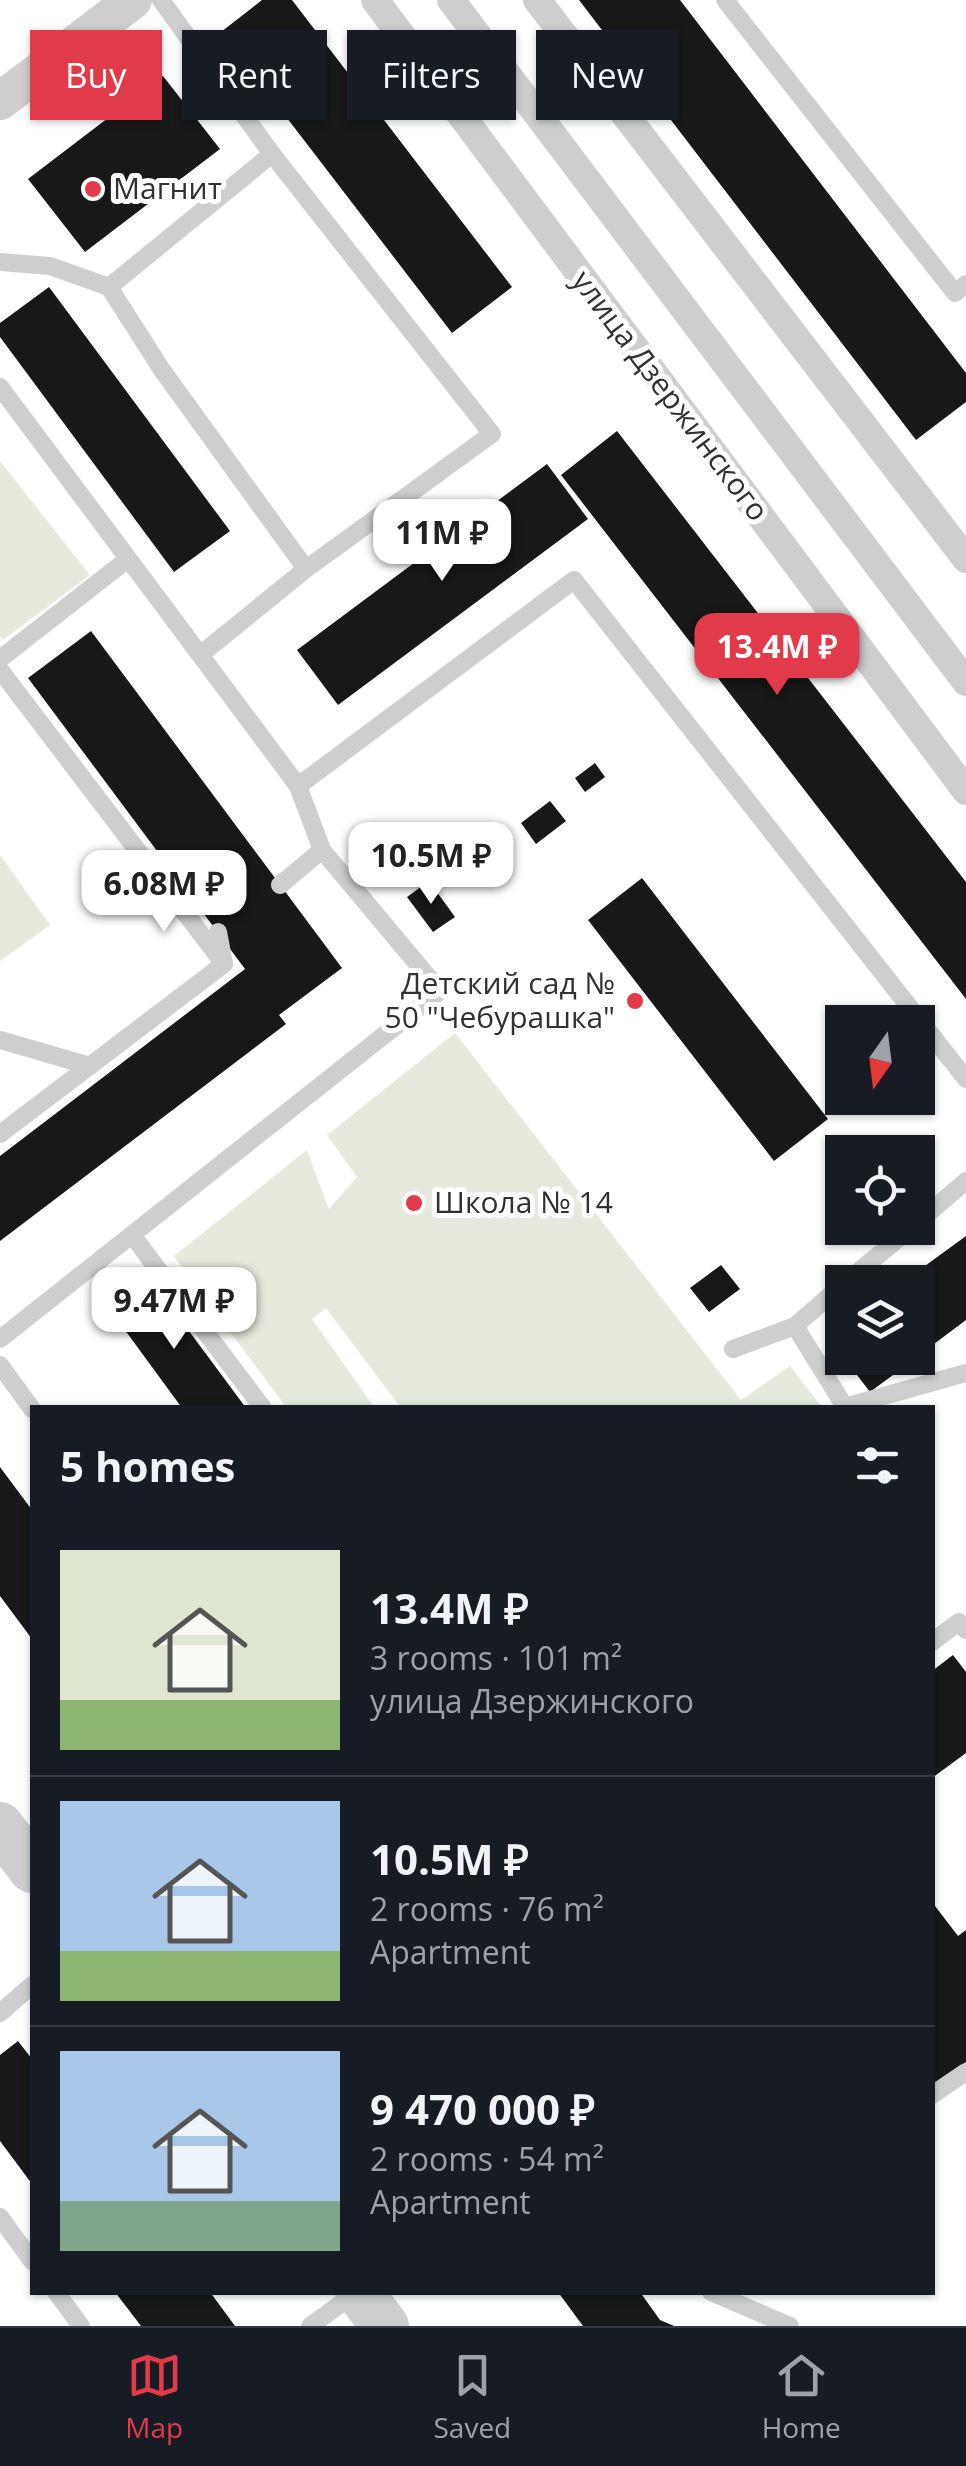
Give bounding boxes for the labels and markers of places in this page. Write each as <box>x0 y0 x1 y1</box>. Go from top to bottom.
place label: Магнит <box>113 167 222 208</box>
marker: Магнит <box>82 178 104 200</box>
pin: 11M ₽ <box>372 499 512 584</box>
pin: 13.4M ₽ <box>685 613 869 698</box>
pin: 10.5M ₽ <box>339 822 523 907</box>
pin: 6.08M ₽ <box>72 850 256 935</box>
place label: Детский сад № 50 "Чебурашка" <box>385 962 615 1037</box>
marker: Детский сад № 50 "Чебурашка" <box>624 990 646 1012</box>
place label: Школа № 14 <box>434 1181 613 1222</box>
marker: Школа № 14 <box>403 1192 425 1214</box>
pin: 9.47M ₽ <box>82 1267 266 1352</box>

